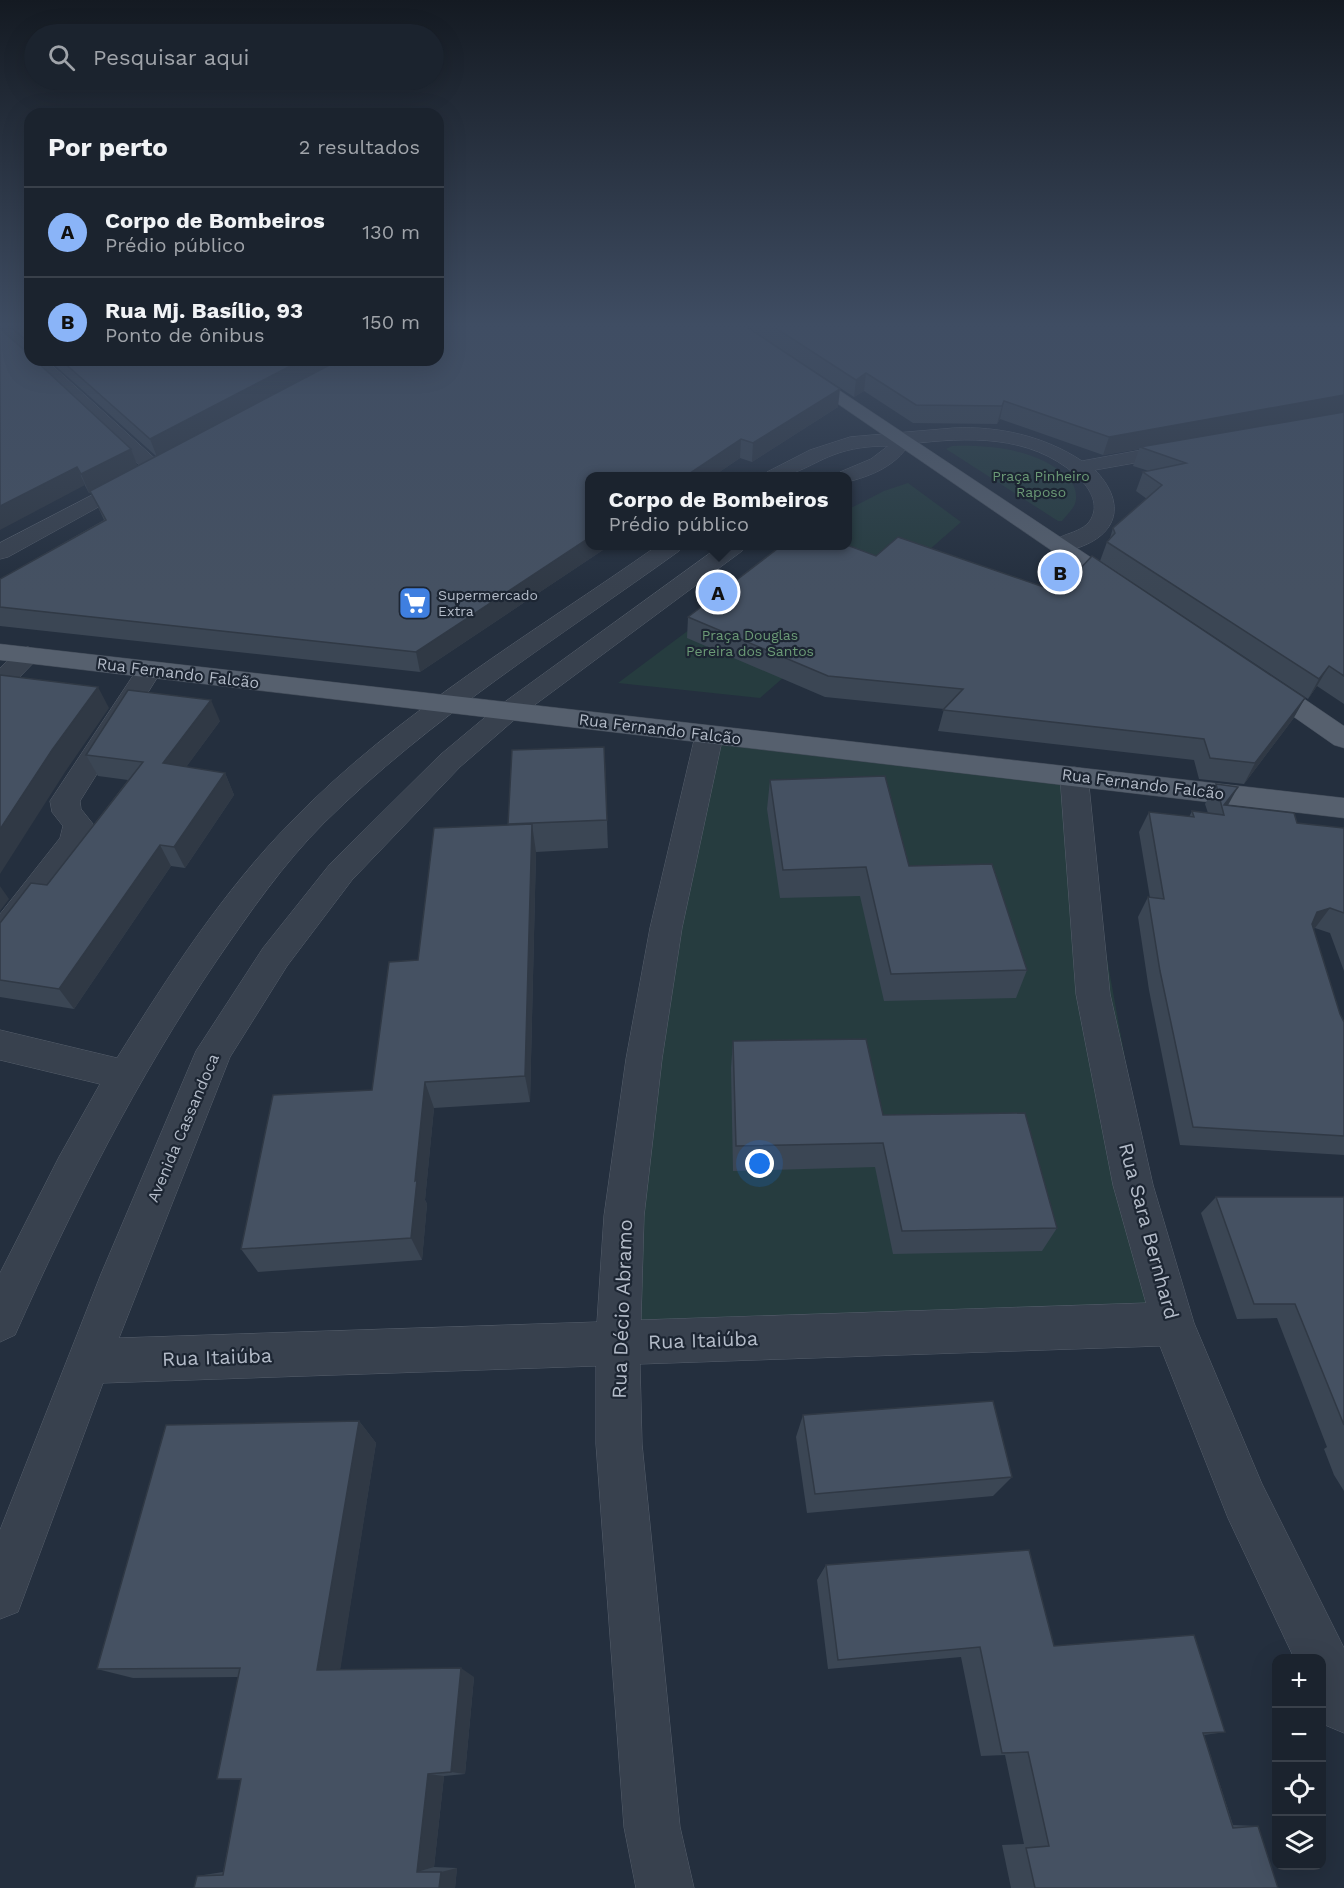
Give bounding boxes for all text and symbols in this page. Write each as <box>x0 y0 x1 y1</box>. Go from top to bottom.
search box <box>24 24 444 90</box>
icon: search <box>45 41 78 74</box>
text: Pesquisar aqui <box>93 45 249 70</box>
text: Por perto <box>48 132 168 162</box>
text: 2 resultados <box>299 135 420 159</box>
text: Corpo de Bombeiros <box>105 208 325 233</box>
text: A <box>61 220 74 244</box>
text: 130 m <box>362 220 420 244</box>
text: Prédio público <box>105 233 245 257</box>
text: Rua Mj. Basílio, 93 <box>105 298 303 323</box>
text: B <box>61 310 74 334</box>
text: 150 m <box>362 310 420 334</box>
text: Ponto de ônibus <box>105 323 264 347</box>
park label: Praça Pinheiro Raposo <box>992 468 1090 500</box>
popup <box>585 472 852 550</box>
text: Corpo de Bombeiros <box>609 487 828 512</box>
text: Prédio público <box>609 512 749 536</box>
pin: B <box>1040 550 1080 594</box>
pin: A <box>698 570 738 614</box>
supermarket icon: Supermercado Extra <box>397 585 433 621</box>
place label: Supermercado Extra <box>438 587 538 619</box>
park label: Praça Douglas Pereira dos Santos <box>686 627 814 659</box>
street label: Rua Fernando Falcão <box>96 654 260 692</box>
street label: Rua Fernando Falcão <box>578 710 742 748</box>
street label: Rua Fernando Falcão <box>1061 765 1225 803</box>
street label: Avenida Cassandoca <box>143 1051 223 1205</box>
street label: Rua Sara Bernhard <box>1114 1140 1184 1322</box>
your location <box>745 1149 774 1178</box>
street label: Rua Décio Abramo <box>607 1219 637 1399</box>
street label: Rua Itaiúba <box>647 1326 759 1354</box>
street label: Rua Itaiúba <box>161 1343 273 1371</box>
map controls <box>1272 1654 1326 1870</box>
button: + <box>1272 1654 1326 1708</box>
button: − <box>1272 1708 1326 1762</box>
button: locate <box>1272 1762 1326 1816</box>
button: layers <box>1272 1816 1326 1870</box>

